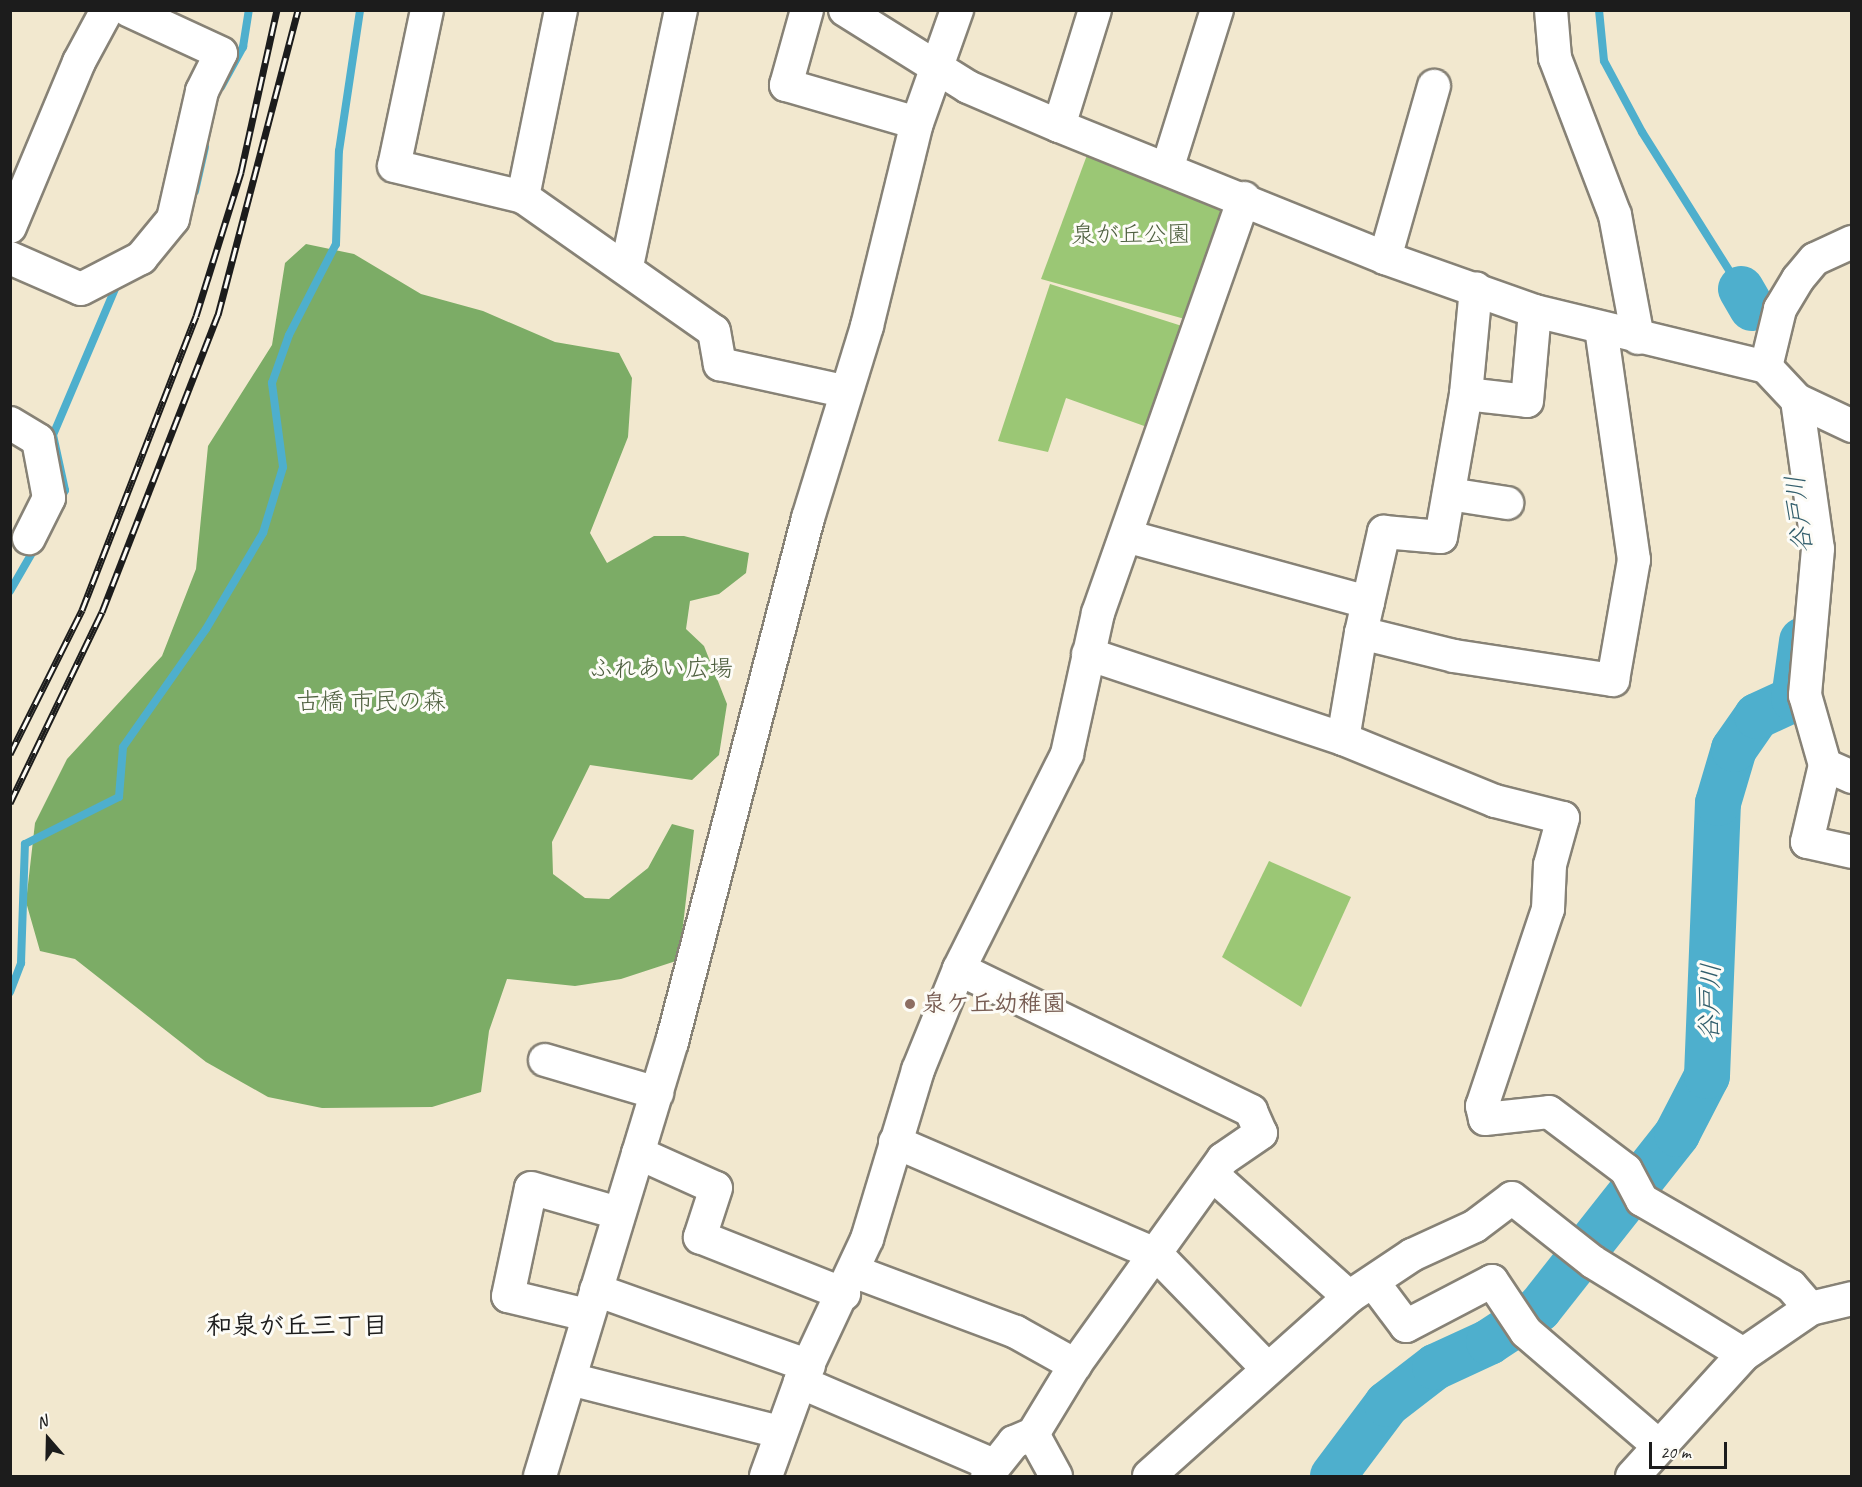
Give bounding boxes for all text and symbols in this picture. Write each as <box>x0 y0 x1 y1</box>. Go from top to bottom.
park label: 泉が丘公園 <box>1071 221 1191 249</box>
water label: 谷戸川 <box>1779 474 1819 554</box>
park label: ふれあい広場 <box>589 655 733 683</box>
park label: 古橋 市民の森 <box>296 688 446 716</box>
water label: 谷戸川 <box>1693 962 1727 1042</box>
place label: 泉ケ丘幼稚園 <box>922 990 1066 1018</box>
marker: 泉ケ丘幼稚園 <box>903 997 917 1011</box>
district label: 和泉が丘三丁目 <box>206 1310 388 1342</box>
north arrow <box>18 1409 78 1469</box>
text: N <box>34 1411 50 1433</box>
scale bar <box>1652 1430 1730 1468</box>
text: 20 m <box>1660 1441 1691 1463</box>

